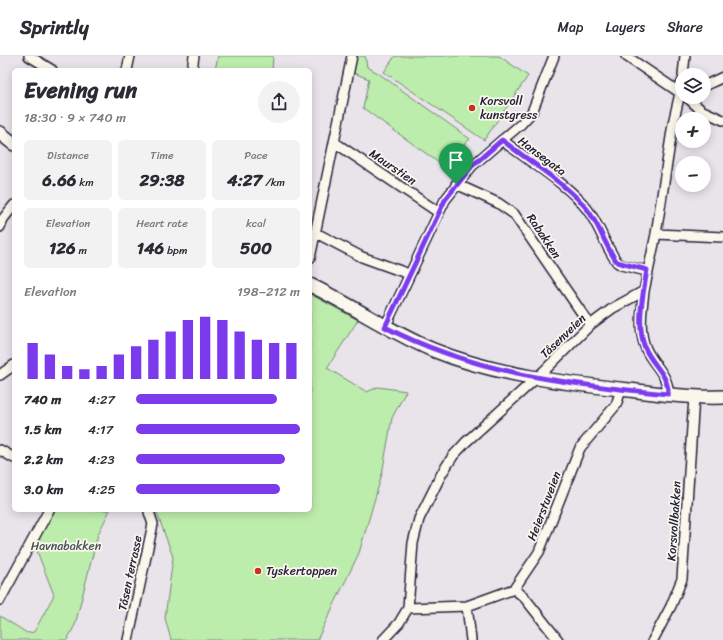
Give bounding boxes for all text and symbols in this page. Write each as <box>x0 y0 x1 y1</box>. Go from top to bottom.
text: Sprintly <box>20 11 89 44</box>
text: Map <box>558 15 583 40</box>
text: Layers <box>605 15 645 40</box>
text: Share <box>667 15 703 40</box>
map controls <box>675 68 711 192</box>
button: layers <box>675 68 711 104</box>
text: Evening run <box>24 71 137 110</box>
button: share <box>258 81 300 123</box>
place label: Korsvoll kunstgress <box>480 90 538 126</box>
marker: Korsvoll kunstgress <box>467 103 477 113</box>
text: 18:30 · 9 × 740 m <box>24 106 126 129</box>
button: + <box>675 112 711 148</box>
street label: Hansegata <box>513 130 571 182</box>
street label: Maurstien <box>365 143 422 191</box>
pin <box>439 143 473 184</box>
text: Distance <box>47 146 89 165</box>
text: Time <box>150 146 174 165</box>
text: Pace <box>244 146 268 165</box>
icon: arrive <box>445 149 467 171</box>
button: − <box>675 156 711 192</box>
text: 6.66 <box>42 165 76 195</box>
text: 29:38 <box>140 165 184 195</box>
text: 4:27 <box>227 165 262 195</box>
text: km <box>76 173 94 192</box>
text: /km <box>262 173 285 192</box>
street label: Rabakken <box>521 209 568 264</box>
text: Elevation <box>46 214 90 233</box>
text: Heart rate <box>136 214 188 233</box>
text: kcal <box>246 214 266 233</box>
text: 126 <box>49 233 76 263</box>
text: 146 <box>137 233 164 263</box>
text: 500 <box>240 233 272 263</box>
text: m <box>76 241 87 260</box>
text: bpm <box>164 241 187 260</box>
text: Elevation <box>24 280 77 303</box>
text: 198–212 m <box>237 280 300 303</box>
street label: Tåsenveien <box>535 308 592 364</box>
text: 740 m <box>24 388 61 411</box>
text: 4:27 <box>88 388 115 411</box>
text: 1.5 km <box>24 418 62 441</box>
text: 4:17 <box>88 418 113 441</box>
text: 2.2 km <box>24 448 63 471</box>
text: 4:23 <box>88 448 115 471</box>
street label: Heierstuveien <box>521 467 568 544</box>
text: 3.0 km <box>24 478 64 501</box>
text: 4:25 <box>88 478 116 501</box>
street label: Korsvollbakken <box>660 480 688 562</box>
street label: Tåsen terrasse <box>111 533 149 613</box>
park label: Havnabakken <box>31 535 102 557</box>
place label: Tyskertoppen <box>266 560 338 582</box>
marker: Tyskertoppen <box>253 566 263 576</box>

